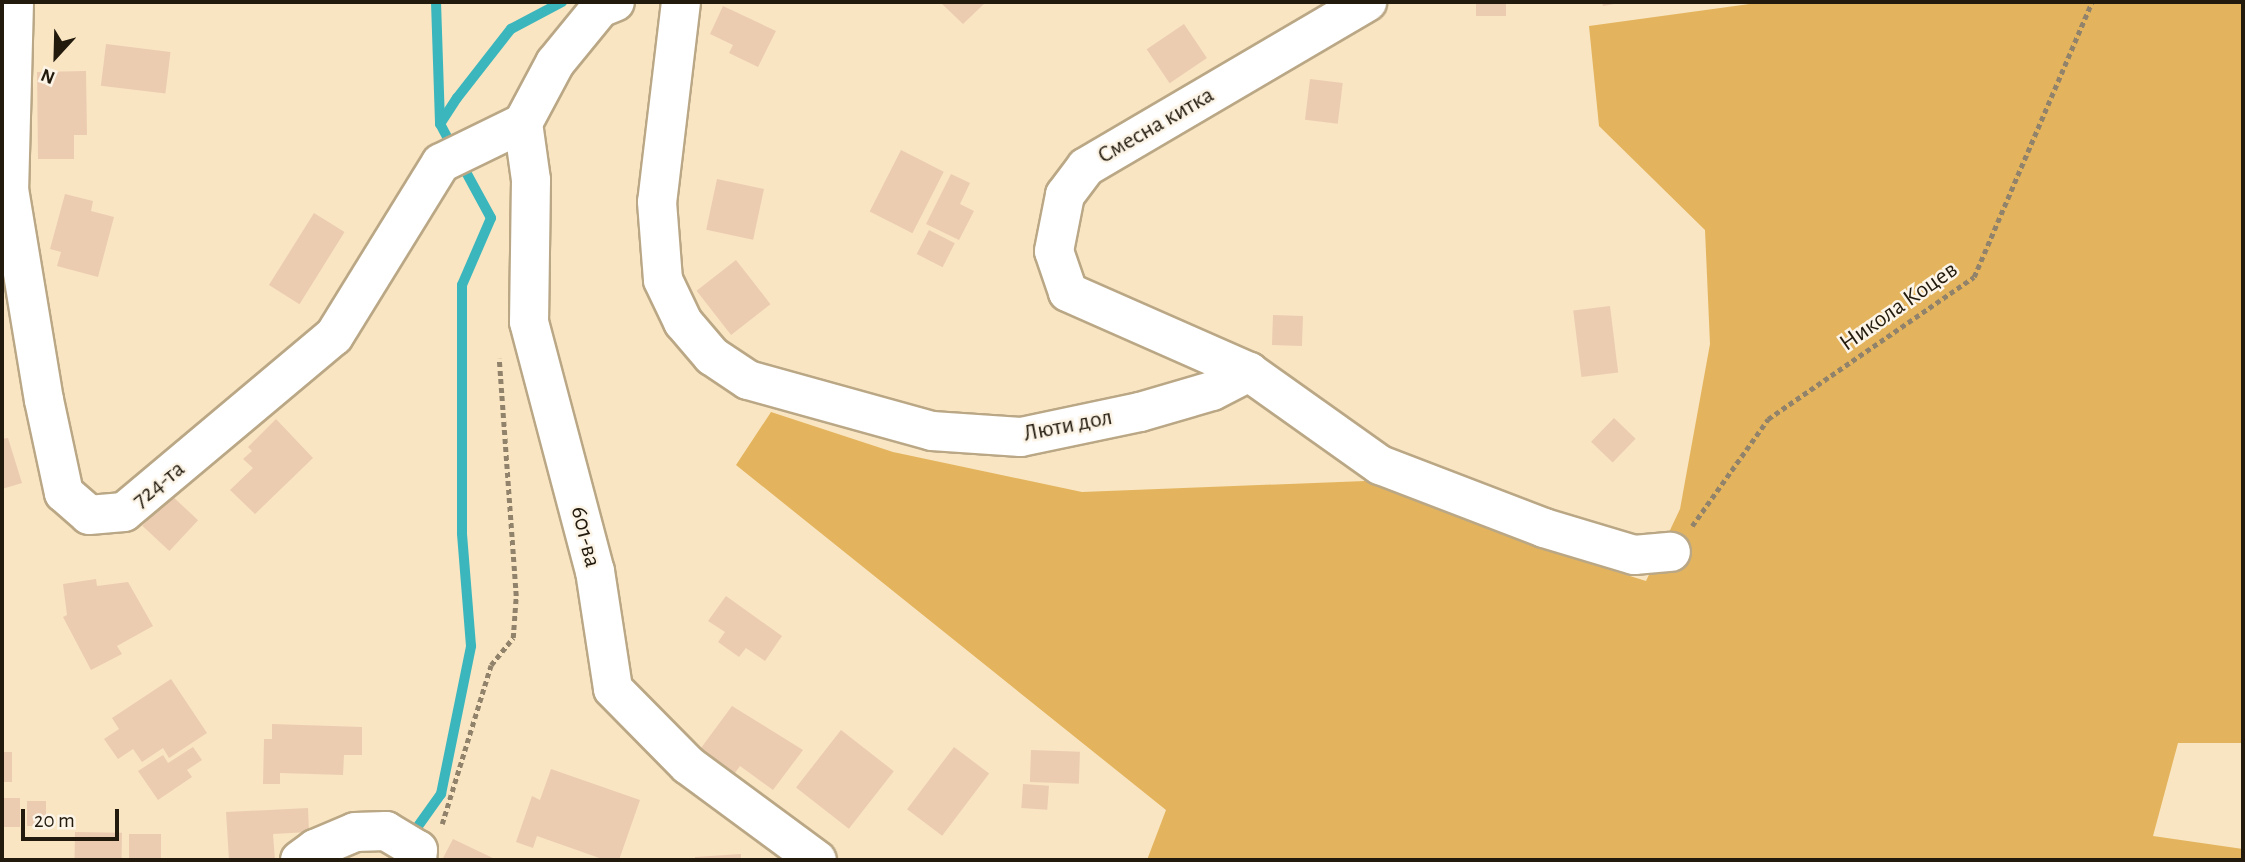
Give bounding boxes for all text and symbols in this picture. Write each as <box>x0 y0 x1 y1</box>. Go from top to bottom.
north arrow <box>21 21 91 91</box>
text: N <box>38 65 58 87</box>
street label: Смесна китка <box>1093 81 1219 171</box>
street label: Никола Коцев <box>1834 256 1964 358</box>
street label: Люти дол <box>1021 403 1115 449</box>
street label: 724-та <box>127 455 191 515</box>
street label: 601-ва <box>564 504 606 570</box>
scale bar <box>24 796 122 840</box>
text: 20 m <box>34 810 75 831</box>

